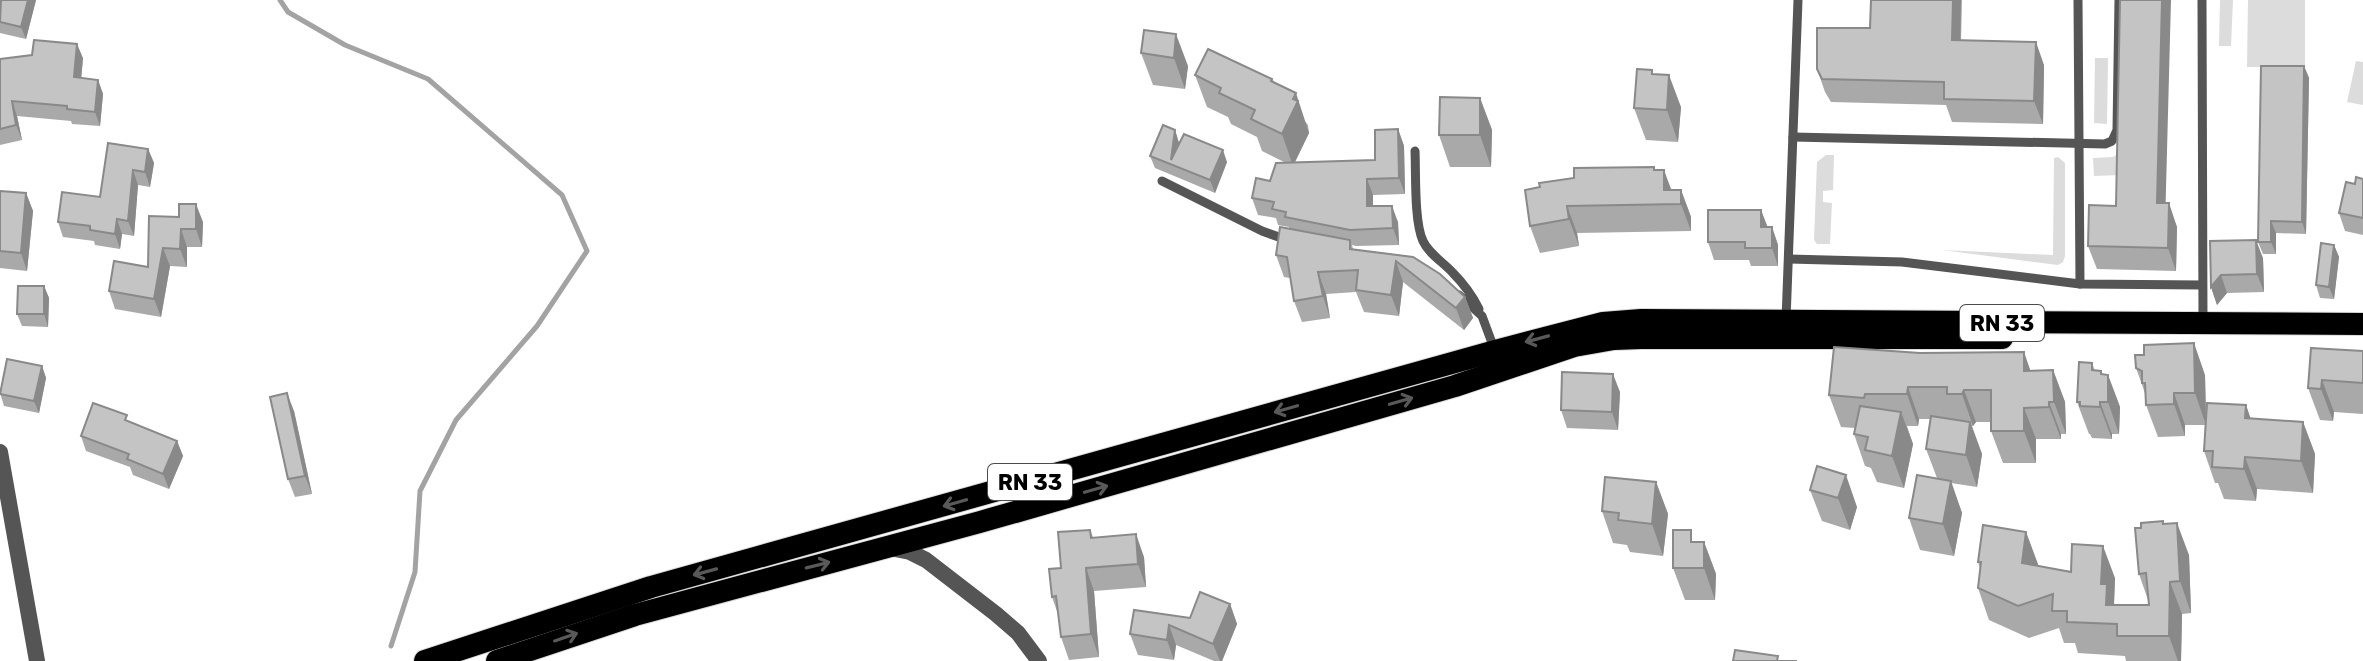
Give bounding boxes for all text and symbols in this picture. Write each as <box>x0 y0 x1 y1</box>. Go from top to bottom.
road number: RN 33 <box>1960 305 2044 341</box>
one-way arrow <box>1524 333 1550 348</box>
one-way arrow <box>1388 393 1414 408</box>
one-way arrow <box>1274 403 1300 418</box>
road number: RN 33 <box>988 464 1072 500</box>
one-way arrow <box>1082 481 1108 496</box>
one-way arrow <box>943 496 969 511</box>
one-way arrow <box>805 557 830 572</box>
one-way arrow <box>692 565 718 580</box>
one-way arrow <box>553 629 578 644</box>

